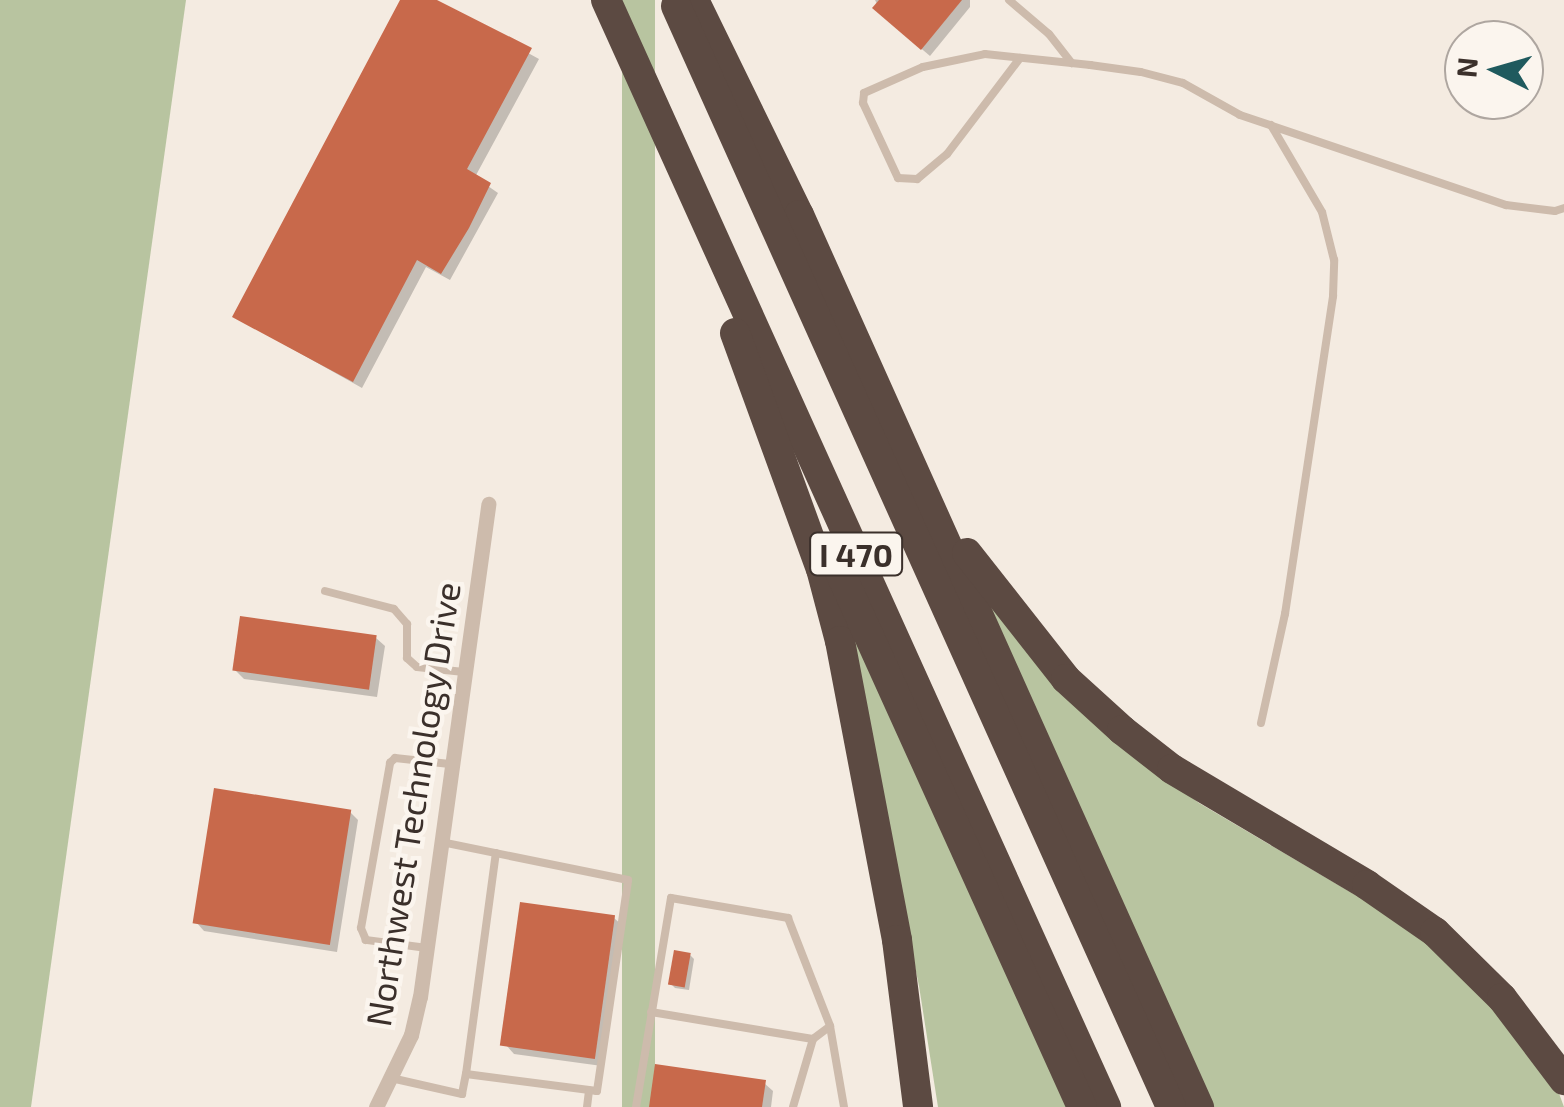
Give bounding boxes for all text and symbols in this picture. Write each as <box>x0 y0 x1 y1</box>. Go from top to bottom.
north arrow <box>1444 20 1544 120</box>
text: N <box>1448 56 1484 79</box>
road number: I 470 <box>808 527 904 581</box>
street label: Northwest Technology Drive <box>356 578 468 1030</box>

